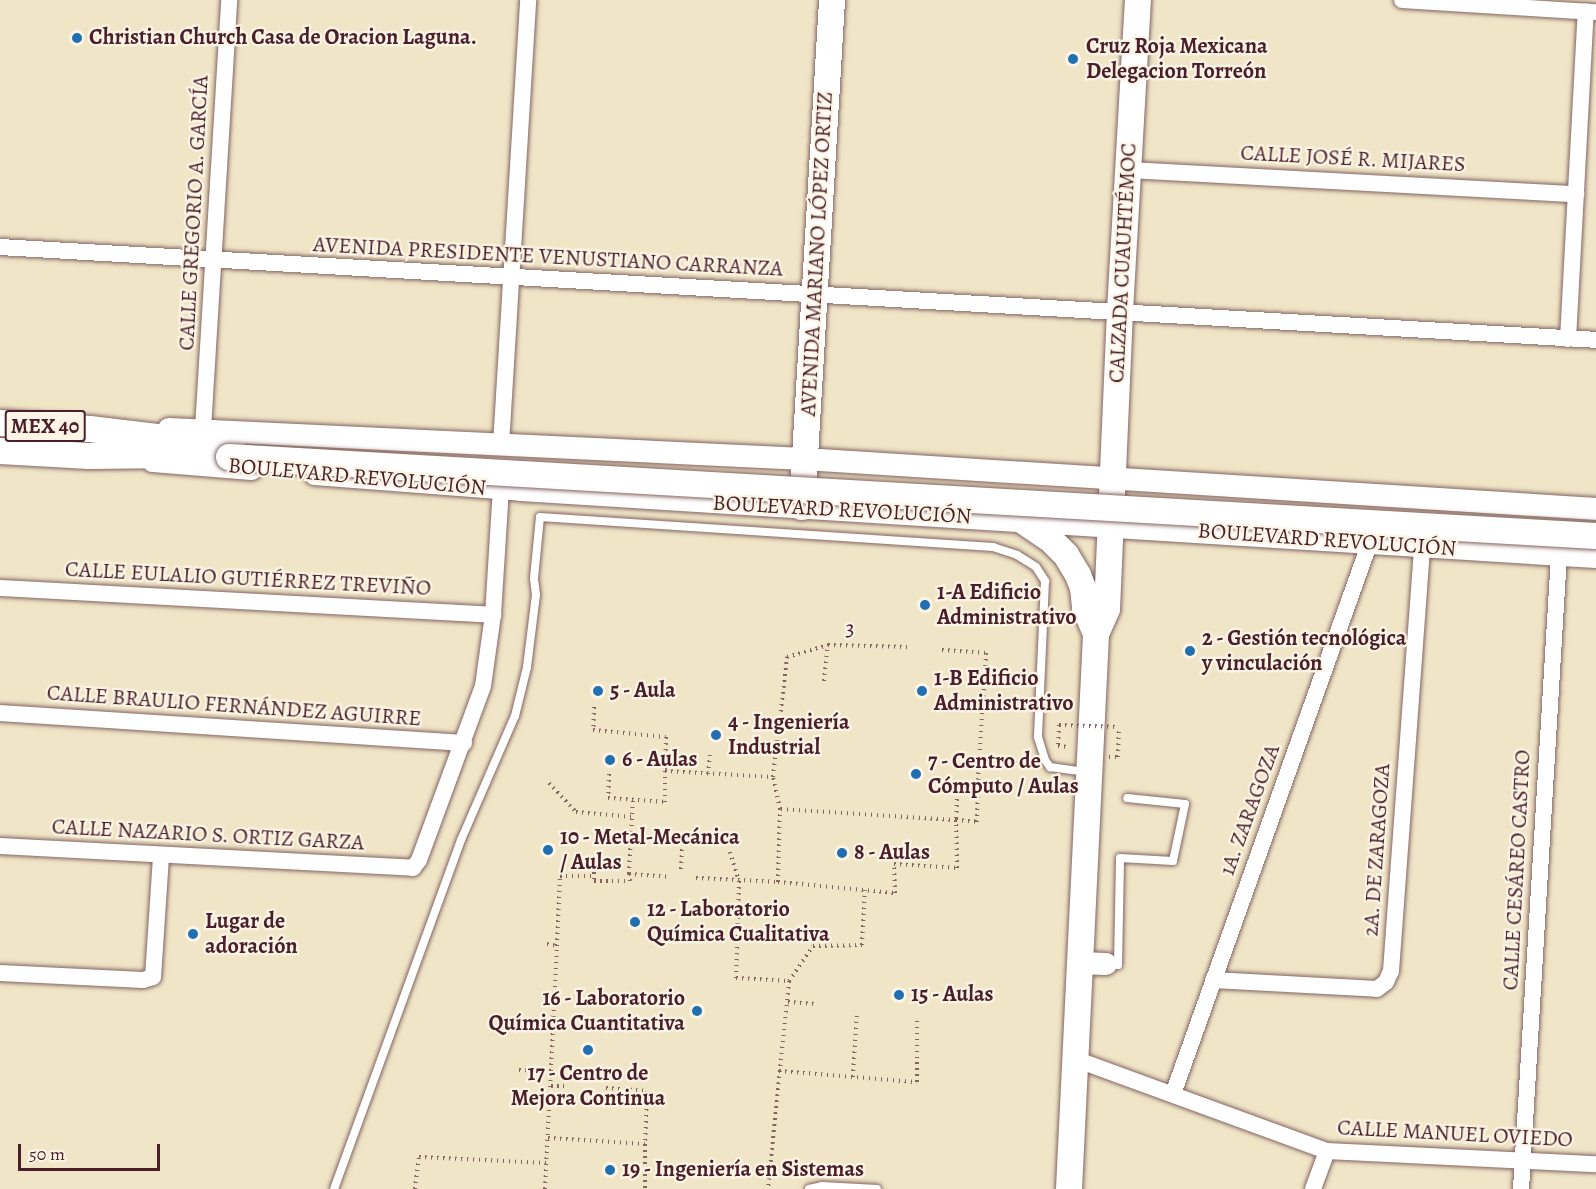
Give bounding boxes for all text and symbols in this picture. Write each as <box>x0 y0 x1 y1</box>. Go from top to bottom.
place label: Christian Church Casa de Oracion Laguna. <box>89 25 477 51</box>
marker: Christian Church Casa de Oracion Laguna. <box>70 31 84 45</box>
place label: Cruz Roja Mexicana Delegacion Torreón <box>1086 33 1268 84</box>
marker: Cruz Roja Mexicana Delegacion Torreón <box>1064 50 1082 68</box>
street label: CALLE GREGORIO A. GARCÍA <box>174 75 214 351</box>
street label: AVENIDA MARIANO LÓPEZ ORTIZ <box>795 91 839 417</box>
street label: CALLE JOSÉ R. MIJARES <box>1240 140 1466 178</box>
street label: CALZADA CUAUHTÉMOC <box>1104 142 1142 384</box>
street label: AVENIDA PRESIDENTE VENUSTIANO CARRANZA <box>312 232 784 282</box>
road number: MEX 40 <box>4 408 86 444</box>
street label: BOULEVARD REVOLUCIÓN <box>227 453 487 501</box>
street label: BOULEVARD REVOLUCIÓN <box>712 490 972 530</box>
street label: BOULEVARD REVOLUCIÓN <box>1197 518 1457 562</box>
street label: CALLE EULALIO GUTIÉRREZ TREVIÑO <box>64 556 432 602</box>
place label: 1-A Edificio Administrativo <box>937 579 1077 630</box>
marker: 1-A Edificio Administrativo <box>918 598 932 612</box>
street label: 3 <box>845 616 855 642</box>
place label: 2 - Gestión tecnológica y vinculación <box>1202 625 1407 676</box>
marker: 2 - Gestión tecnológica y vinculación <box>1183 644 1197 658</box>
place label: 1-B Edificio Administrativo <box>934 665 1074 716</box>
place label: 5 - Aula <box>610 678 677 704</box>
street label: CALLE BRAULIO FERNÁNDEZ AGUIRRE <box>46 680 422 732</box>
marker: 5 - Aula <box>591 684 605 698</box>
marker: 1-B Edificio Administrativo <box>915 684 929 698</box>
place label: 4 - Ingeniería Industrial <box>728 709 850 760</box>
marker: 4 - Ingeniería Industrial <box>709 728 723 742</box>
street label: 1A. ZARAGOZA <box>1214 741 1286 879</box>
place label: 6 - Aulas <box>622 747 698 773</box>
place label: 7 - Centro de Cómputo / Aulas <box>928 748 1079 800</box>
street label: CALLE CESÁREO CASTRO <box>1498 749 1536 991</box>
marker: 6 - Aulas <box>603 753 617 767</box>
street label: 2A. DE ZARAGOZA <box>1358 762 1396 938</box>
marker: 7 - Centro de Cómputo / Aulas <box>909 767 923 781</box>
street label: CALLE NAZARIO S. ORTIZ GARZA <box>51 814 365 856</box>
place label: 10 - Metal-Mecánica / Aulas <box>560 824 740 876</box>
place label: 8 - Aulas <box>854 840 931 866</box>
marker: 10 - Metal-Mecánica / Aulas <box>541 843 555 857</box>
marker: 8 - Aulas <box>835 846 849 860</box>
place label: 12 - Laboratorio Química Cualitativa <box>647 896 830 948</box>
place label: Lugar de adoración <box>205 908 298 960</box>
marker: 12 - Laboratorio Química Cualitativa <box>628 915 642 929</box>
marker: Lugar de adoración <box>186 927 200 941</box>
place label: 15 - Aulas <box>911 982 994 1008</box>
place label: 16 - Laboratorio Química Cuantitativa <box>489 985 685 1036</box>
marker: 15 - Aulas <box>892 988 906 1002</box>
marker: 16 - Laboratorio Química Cuantitativa <box>690 1004 704 1018</box>
marker: 17 - Centro de Mejora Continua <box>581 1043 595 1057</box>
place label: 17 - Centro de Mejora Continua <box>511 1060 665 1112</box>
street label: CALLE MANUEL OVIEDO <box>1337 1115 1573 1153</box>
scale bar <box>21 1132 164 1170</box>
text: 50 m <box>29 1142 65 1166</box>
place label: 19 - Ingeniería en Sistemas <box>622 1157 865 1183</box>
marker: 19 - Ingeniería en Sistemas <box>603 1163 617 1177</box>

